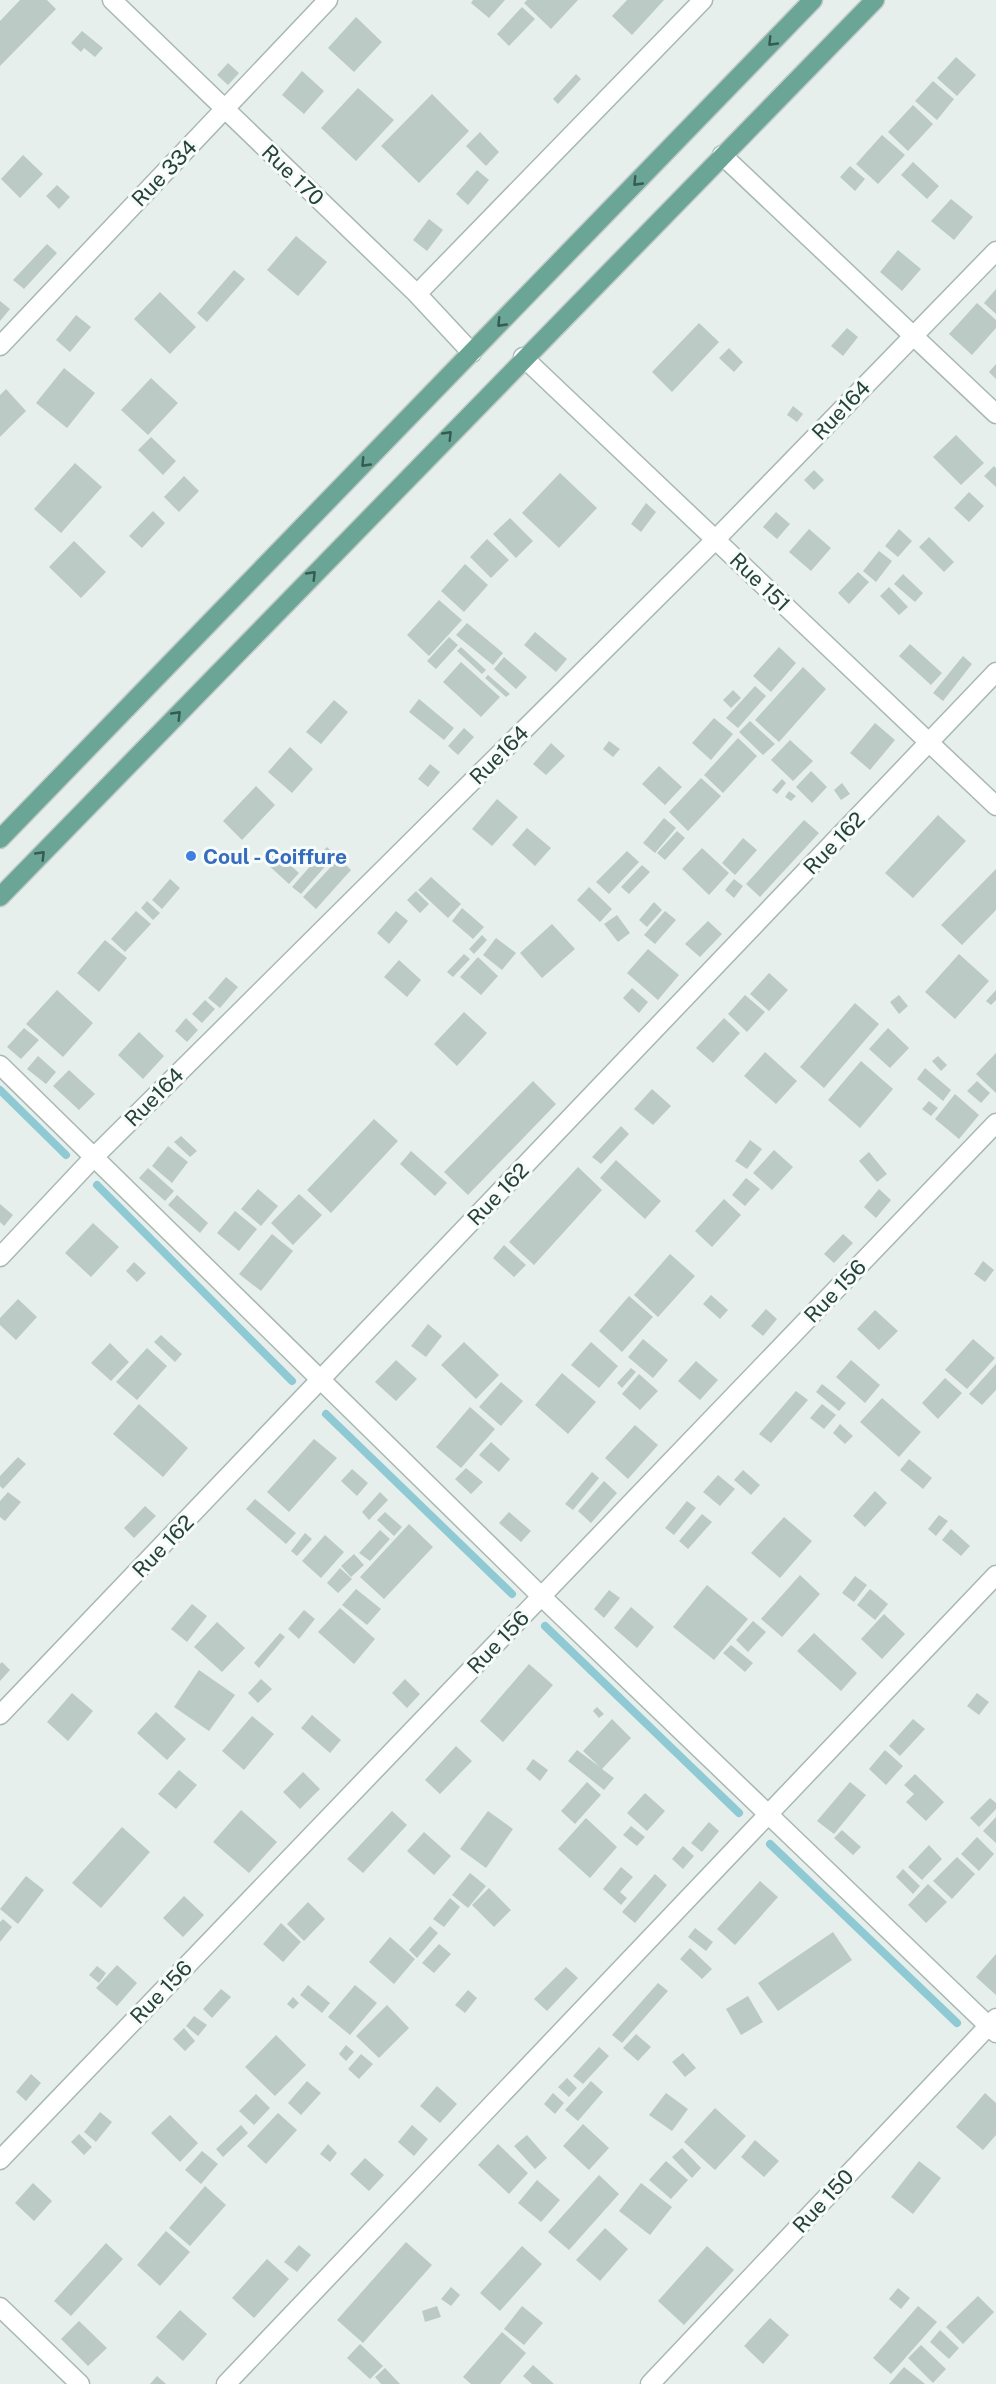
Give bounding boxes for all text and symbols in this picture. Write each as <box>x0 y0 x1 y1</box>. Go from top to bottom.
one-way arrow <box>768 36 779 46</box>
street label: Rue 334 <box>126 135 202 211</box>
street label: Rue 170 <box>257 139 329 211</box>
one-way arrow <box>633 175 644 186</box>
one-way arrow <box>497 316 508 326</box>
street label: Rue164 <box>807 375 875 445</box>
one-way arrow <box>441 431 452 441</box>
one-way arrow <box>362 455 373 466</box>
street label: Rue 151 <box>725 547 795 617</box>
one-way arrow <box>305 571 316 582</box>
one-way arrow <box>169 711 180 722</box>
street label: Rue164 <box>464 720 534 790</box>
street label: Rue 162 <box>798 807 870 879</box>
place label: Coul - Coiffure <box>203 844 347 869</box>
marker: Coul - Coiffure <box>184 849 198 863</box>
one-way arrow <box>33 851 44 862</box>
street label: Rue164 <box>119 1062 189 1132</box>
street label: Rue 162 <box>462 1158 534 1230</box>
street label: Rue 156 <box>799 1254 871 1328</box>
street label: Rue 162 <box>127 1510 199 1582</box>
street label: Rue 156 <box>462 1605 534 1679</box>
street label: Rue 156 <box>125 1955 197 2029</box>
street label: Rue 150 <box>787 2164 859 2238</box>

